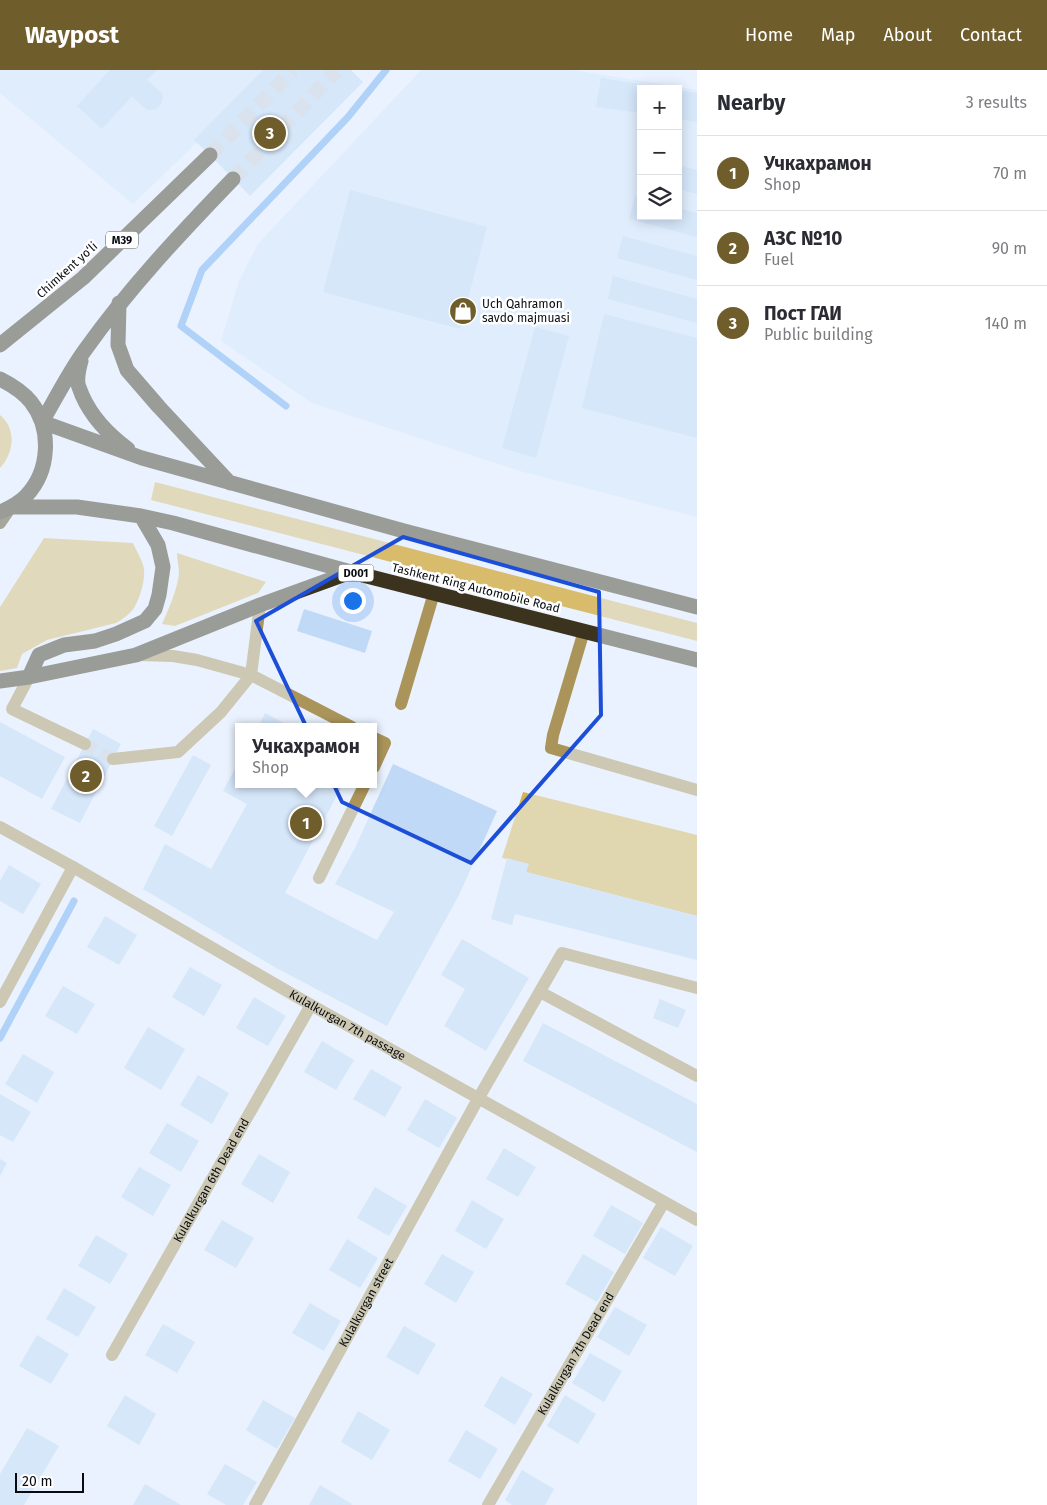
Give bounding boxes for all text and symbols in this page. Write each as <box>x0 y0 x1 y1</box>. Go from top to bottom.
text: Waypost <box>25 21 119 49</box>
text: Home <box>745 24 793 46</box>
text: Map <box>821 24 855 46</box>
text: About <box>883 24 932 46</box>
text: Contact <box>960 24 1022 46</box>
map controls <box>637 85 682 220</box>
button: + <box>637 85 682 130</box>
text: Nearby <box>717 90 785 116</box>
text: 3 results <box>966 93 1027 112</box>
pin: 3 <box>254 114 286 152</box>
button: − <box>637 130 682 175</box>
text: Учкахрамон <box>764 152 872 175</box>
text: 1 <box>729 164 737 183</box>
text: 70 m <box>993 164 1027 183</box>
button: layers <box>637 175 682 220</box>
text: Shop <box>764 175 801 194</box>
text: АЗС №10 <box>764 227 842 250</box>
road number: M39 <box>106 232 138 248</box>
street label: Chimkent yo‘li <box>34 239 100 301</box>
text: 2 <box>729 239 737 258</box>
text: 90 m <box>992 239 1027 258</box>
text: Fuel <box>764 250 794 269</box>
shop icon: Uch Qahramon savdo majmuasi <box>448 296 478 326</box>
place label: Uch Qahramon savdo majmuasi <box>482 297 570 325</box>
text: Пост ГАИ <box>764 302 842 325</box>
text: 3 <box>729 314 737 333</box>
text: 140 m <box>985 314 1027 333</box>
text: Public building <box>764 325 872 344</box>
street label: Tashkent Ring Automobile Road <box>391 560 561 616</box>
road number: D001 <box>338 564 374 582</box>
your location <box>340 588 366 614</box>
popup <box>235 723 377 788</box>
text: Учкахрамон <box>252 735 360 758</box>
pin: 2 <box>70 757 102 795</box>
text: Shop <box>252 758 289 777</box>
pin: 1 <box>290 804 322 842</box>
street label: Kulalkurgan 7th passage <box>287 987 408 1063</box>
street label: Kulalkurgan 6th Dead end <box>171 1116 252 1245</box>
street label: Kulalkurgan street <box>336 1255 397 1349</box>
street label: Kulalkurgan 7th Dead end <box>535 1290 617 1417</box>
scale bar <box>15 1470 84 1493</box>
text: 20 m <box>22 1473 52 1490</box>

